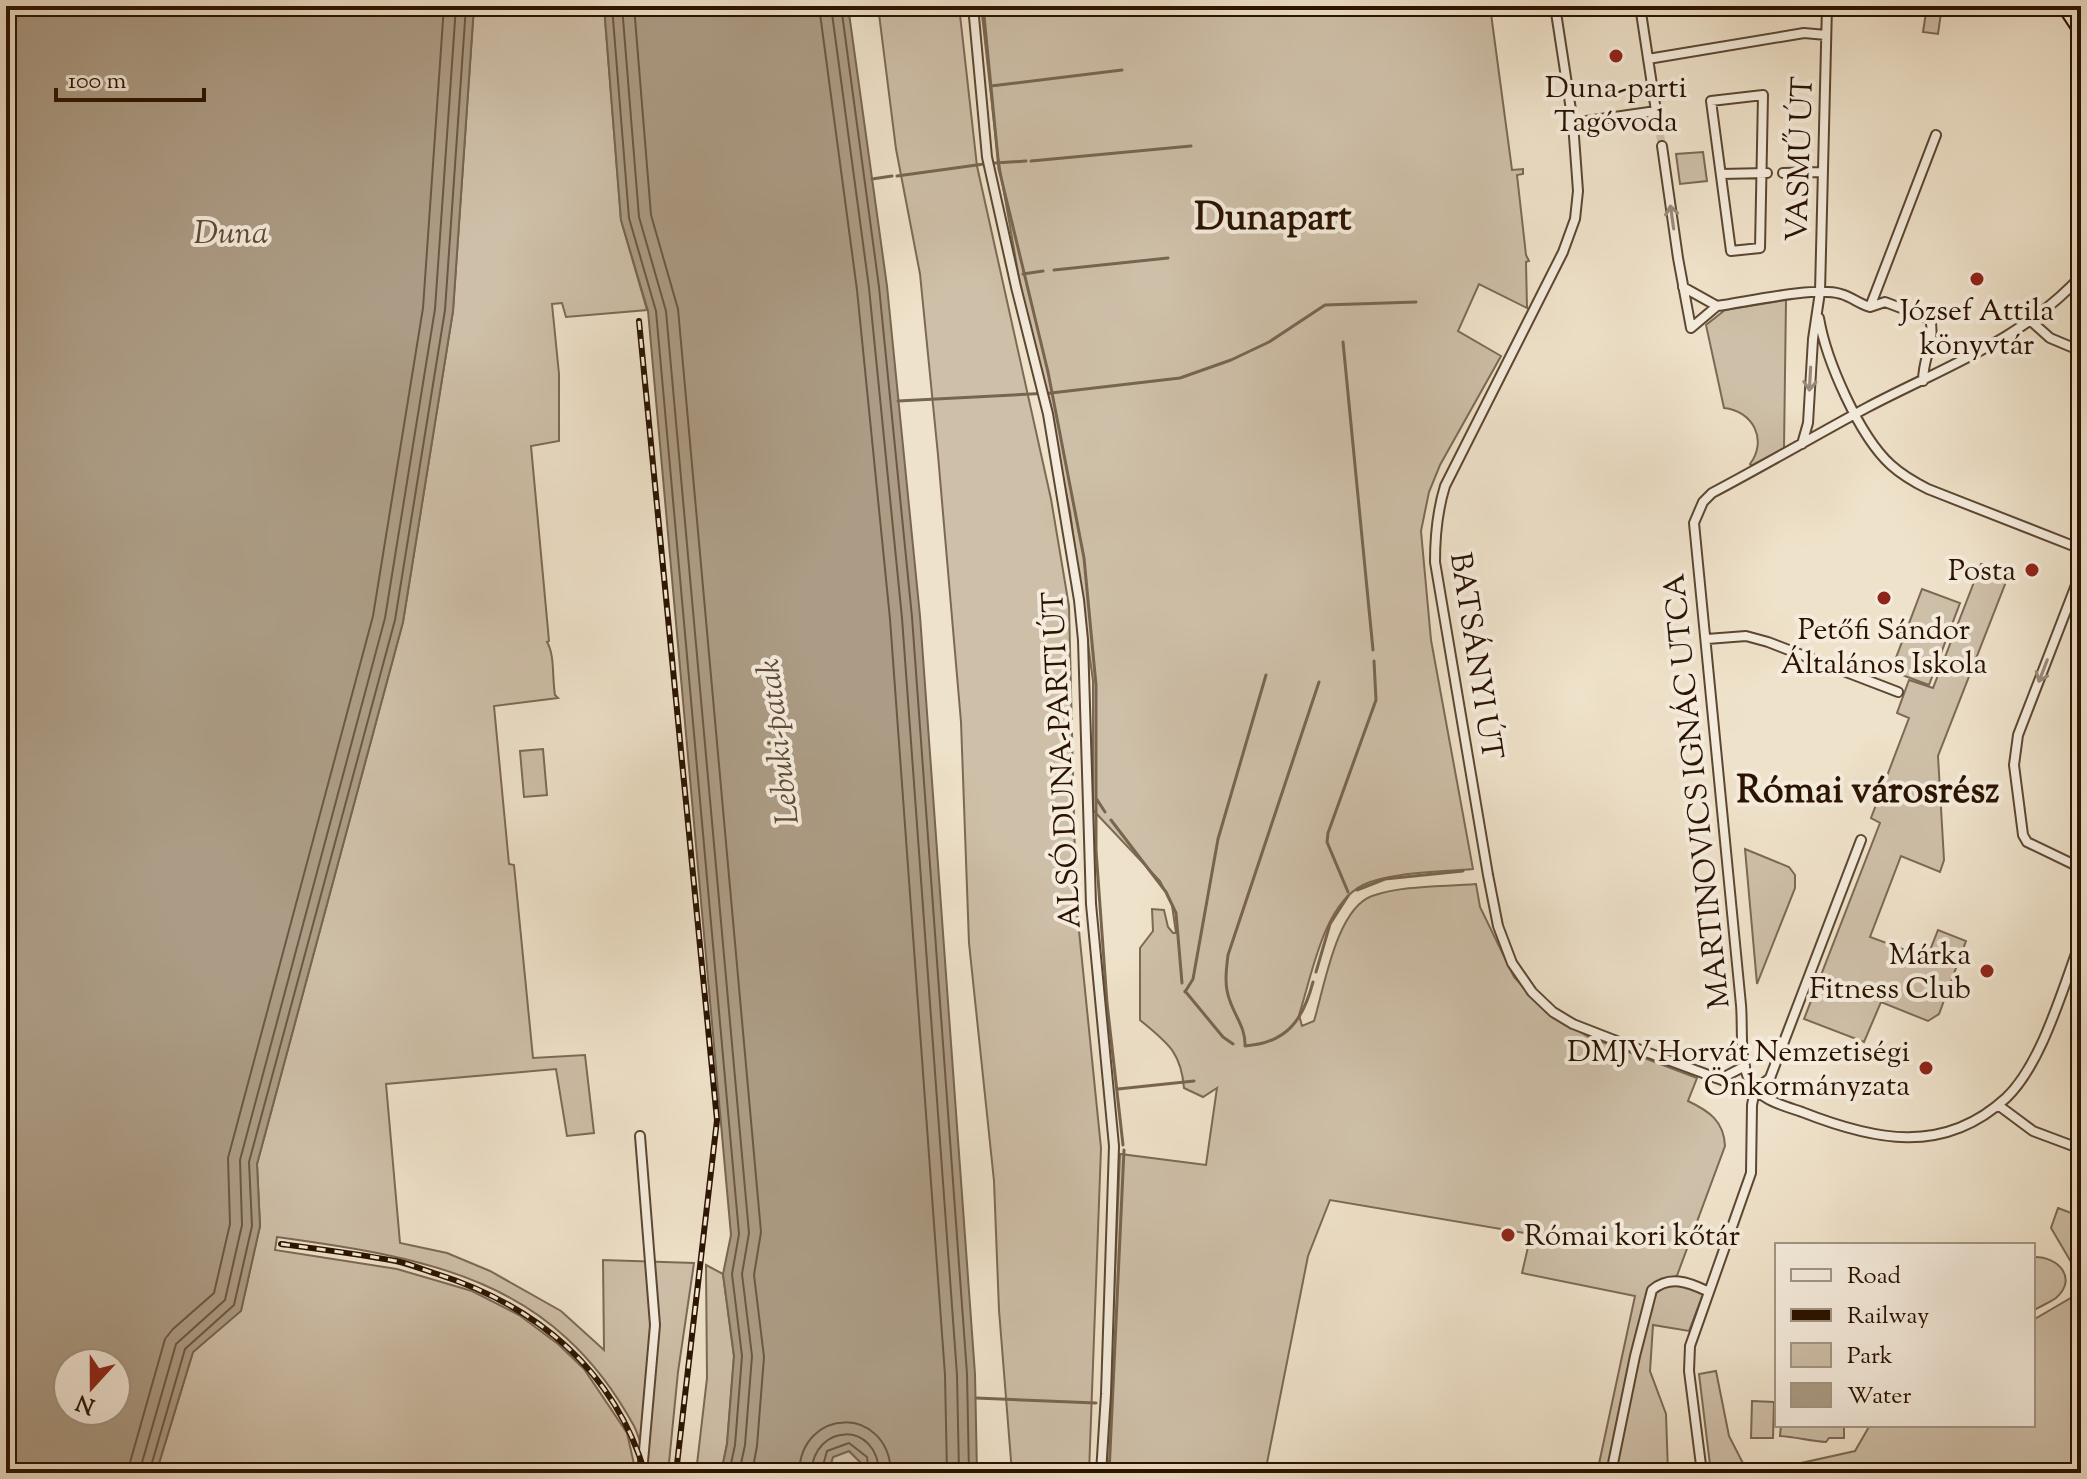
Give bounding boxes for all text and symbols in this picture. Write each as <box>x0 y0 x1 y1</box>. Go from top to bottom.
marker: Duna-parti Tagóvoda <box>1607 47 1625 65</box>
scale bar <box>56 52 204 102</box>
text: 100 m <box>68 65 126 99</box>
place label: Duna-parti Tagóvoda <box>1545 68 1687 145</box>
street label: VASMŰ ÚT <box>1777 76 1826 242</box>
district label: Dunapart <box>1195 193 1351 247</box>
one-way arrow <box>1664 205 1679 230</box>
water label: Duna <box>194 212 268 258</box>
marker: József Attila könyvtár <box>1968 270 1986 288</box>
place label: József Attila könyvtár <box>1898 291 2054 368</box>
one-way arrow <box>1803 365 1818 392</box>
street label: BATSÁNYI ÚT <box>1437 550 1512 763</box>
place label: Posta <box>1948 551 2016 594</box>
marker: Posta <box>2023 561 2041 579</box>
street label: MARTINOVICS IGNÁC UTCA <box>1654 571 1743 1010</box>
marker: Petőfi Sándor Általános Iskola <box>1875 589 1893 607</box>
street label: ALSÓ DUNA-PARTI ÚT <box>1033 590 1094 929</box>
place label: Petőfi Sándor Általános Iskola <box>1781 610 1987 687</box>
water label: Lebuki-patak <box>747 656 813 827</box>
one-way arrow <box>2035 658 2049 683</box>
district label: Római városrész <box>1737 766 1999 820</box>
place label: Márka Fitness Club <box>1809 935 1971 1012</box>
marker: Márka Fitness Club <box>1978 962 1996 980</box>
place label: DMJV Horvát Nemzetiségi Önkormányzata <box>1567 1032 1910 1109</box>
marker: DMJV Horvát Nemzetiségi Önkormányzata <box>1917 1059 1935 1077</box>
place label: Római kori kőtár <box>1524 1216 1740 1259</box>
marker: Római kori kőtár <box>1499 1226 1517 1244</box>
legend <box>1775 1243 2035 1427</box>
text: Road <box>1847 1260 1901 1294</box>
text: Railway <box>1847 1300 1929 1334</box>
text: Park <box>1847 1340 1893 1374</box>
north arrow <box>52 1347 132 1427</box>
text: Water <box>1847 1380 1911 1414</box>
text: N <box>72 1385 100 1421</box>

